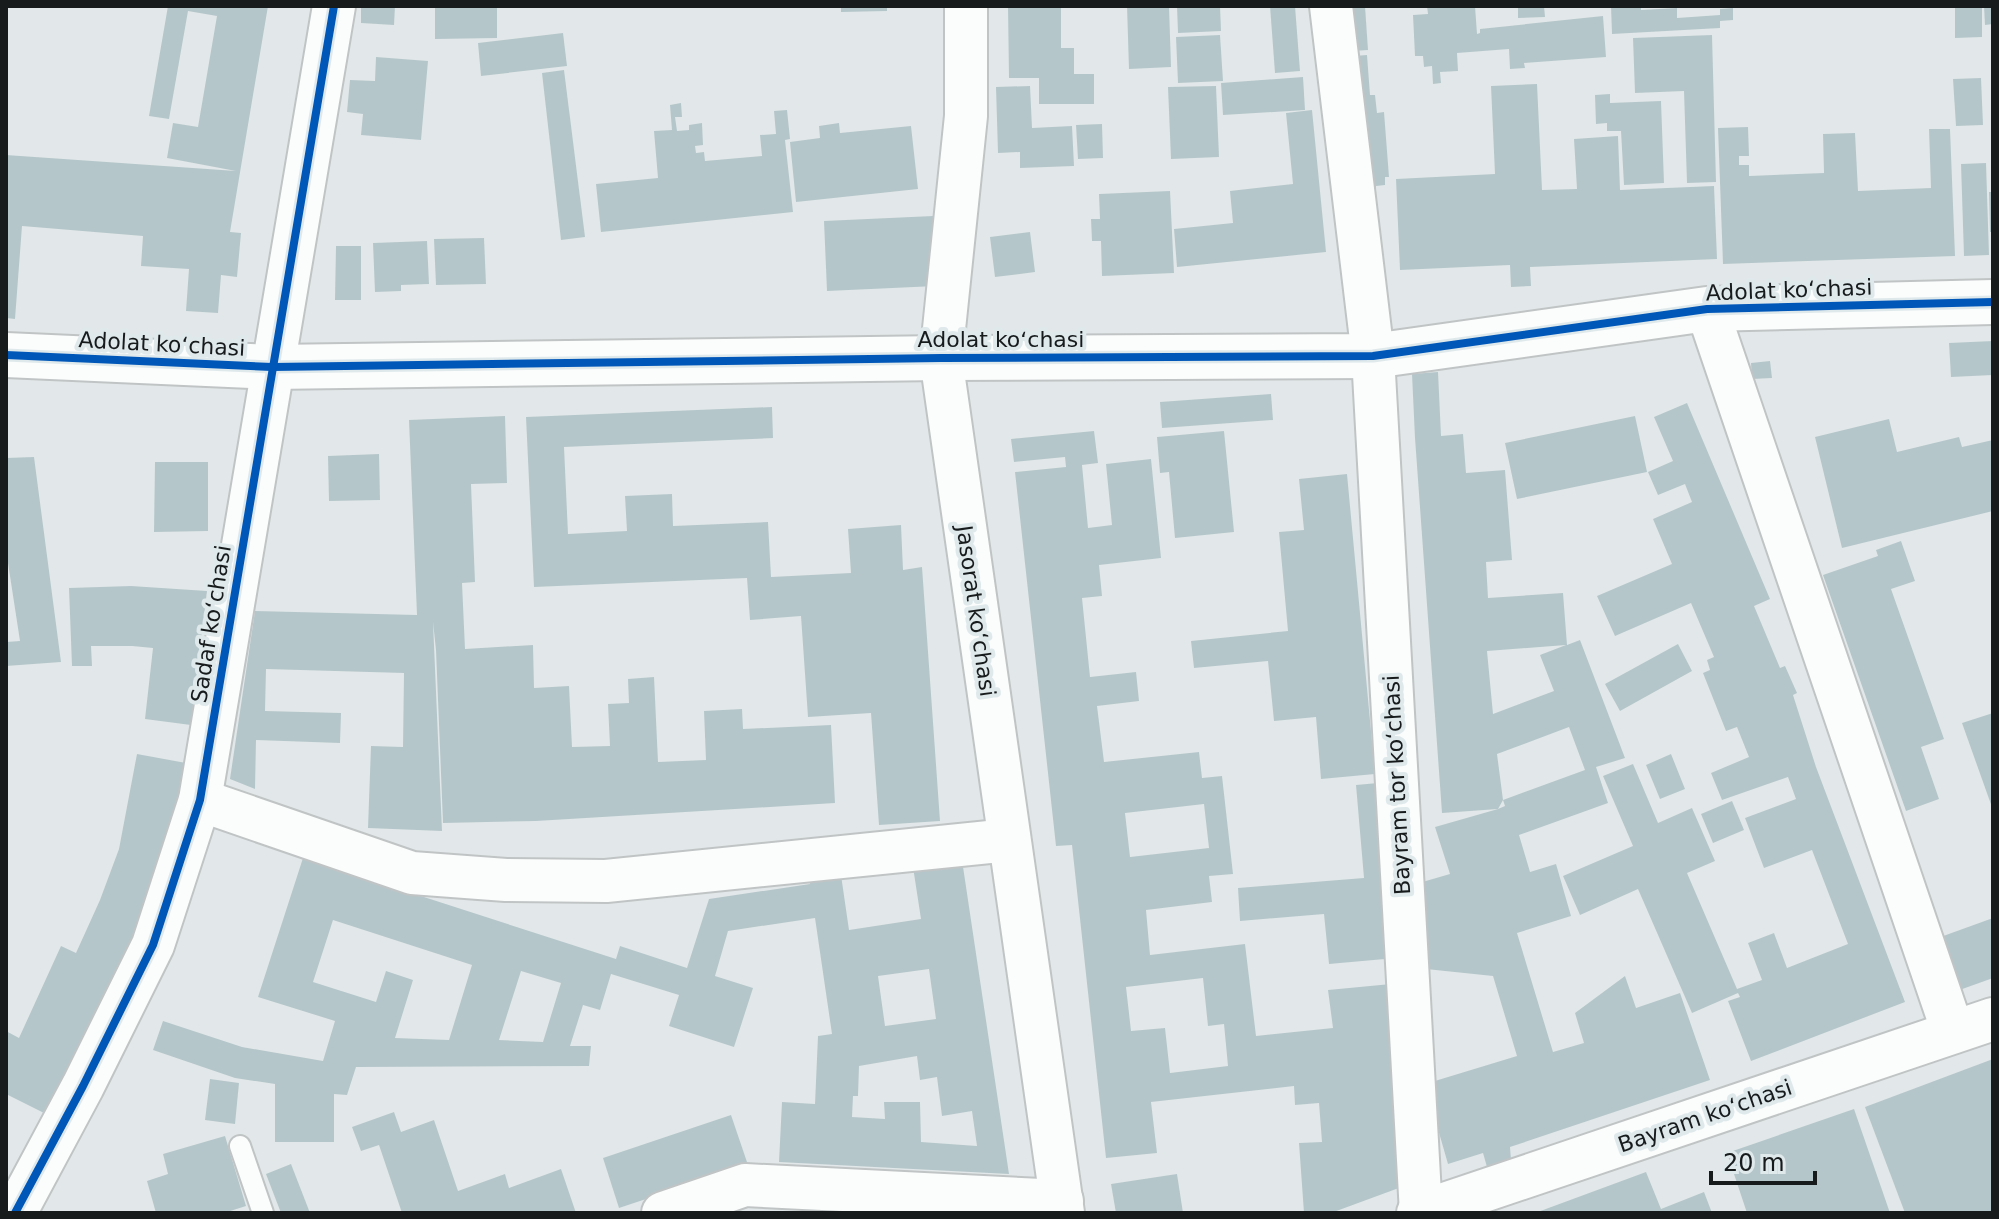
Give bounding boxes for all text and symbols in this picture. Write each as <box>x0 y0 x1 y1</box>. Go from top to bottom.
street label: Adolat koʻchasi <box>1705 275 1873 305</box>
street label: Adolat koʻchasi <box>78 327 246 361</box>
street label: Adolat koʻchasi <box>918 327 1084 352</box>
street label: Jasorat koʻchasi <box>951 522 1000 698</box>
street label: Sadaf koʻchasi <box>186 543 236 705</box>
street label: Bayram tor koʻchasi <box>1379 674 1415 896</box>
street label: Bayram koʻchasi <box>1615 1075 1795 1157</box>
scale bar <box>1711 1135 1815 1185</box>
text: 20 m <box>1723 1149 1785 1177</box>

